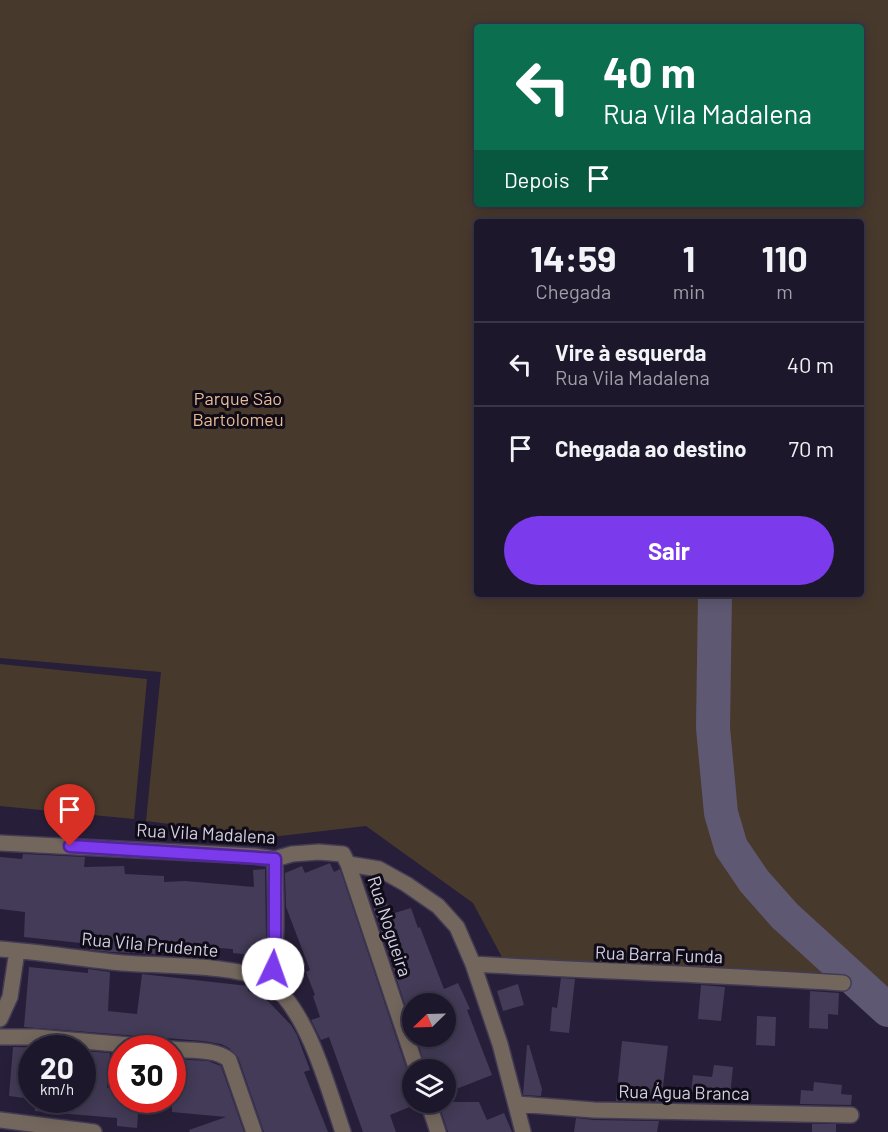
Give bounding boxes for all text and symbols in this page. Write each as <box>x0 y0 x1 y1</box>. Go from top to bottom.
text: 40 m <box>603 46 696 96</box>
icon: left <box>504 48 582 126</box>
text: Rua Vila Madalena <box>603 97 812 129</box>
icon: arrive <box>582 162 615 195</box>
text: Depois <box>504 166 570 192</box>
text: 14:59 <box>530 236 616 279</box>
text: 1 <box>683 236 695 279</box>
text: 110 <box>761 236 808 279</box>
text: Chegada <box>536 279 611 303</box>
text: min <box>673 279 705 303</box>
text: m <box>776 279 793 303</box>
text: Vire à esquerda <box>555 339 706 365</box>
icon: left <box>504 348 537 381</box>
text: 40 m <box>787 351 834 377</box>
text: Rua Vila Madalena <box>555 365 710 389</box>
park label: Parque São Bartolomeu <box>192 387 284 430</box>
icon: arrive <box>504 432 537 465</box>
text: Chegada ao destino <box>555 435 746 461</box>
text: 70 m <box>789 435 834 461</box>
button: Sair <box>504 516 834 585</box>
pin <box>44 784 95 846</box>
icon: arrive <box>53 793 86 826</box>
street label: Rua Vila Madalena <box>136 818 276 848</box>
street label: Rua Nogueira <box>363 873 417 979</box>
street label: Rua Vila Prudente <box>81 927 219 961</box>
position arrow <box>241 937 305 1001</box>
street label: Rua Barra Funda <box>595 941 723 967</box>
north arrow <box>402 993 456 1047</box>
map controls <box>402 993 456 1113</box>
speed limit sign: 30 <box>108 1035 186 1113</box>
text: 20 <box>40 1049 74 1085</box>
button: layers <box>402 1059 456 1113</box>
text: km/h <box>40 1080 74 1098</box>
street label: Rua Água Branca <box>618 1080 750 1104</box>

